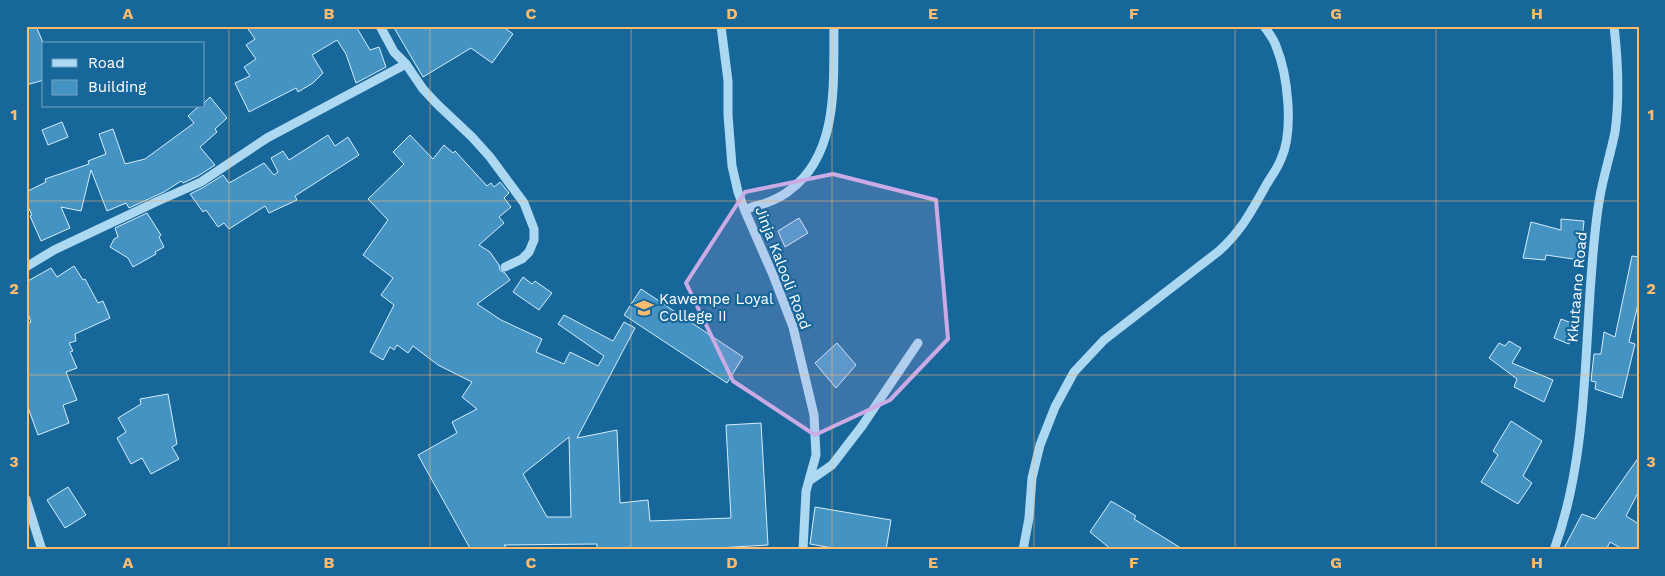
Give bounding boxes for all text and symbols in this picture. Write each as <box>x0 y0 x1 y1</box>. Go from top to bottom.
text: A <box>123 4 134 23</box>
text: B <box>324 4 335 23</box>
text: C <box>526 4 537 23</box>
text: D <box>726 4 738 23</box>
text: E <box>928 4 938 23</box>
text: F <box>1129 4 1139 23</box>
text: G <box>1330 4 1342 23</box>
text: H <box>1531 4 1543 23</box>
legend <box>42 42 205 108</box>
text: Road <box>88 54 125 72</box>
text: Building <box>88 78 146 96</box>
text: 1 <box>11 105 17 124</box>
text: 1 <box>1648 105 1654 124</box>
street label: Jinja Kalooli Road <box>751 204 815 332</box>
street label: Kkutaano Road <box>1563 231 1591 343</box>
text: 2 <box>9 279 19 298</box>
text: 2 <box>1646 279 1656 298</box>
place label: Kawempe Loyal College II <box>659 290 774 325</box>
school or university icon: Kawempe Loyal College II <box>633 297 655 319</box>
text: 3 <box>9 452 19 471</box>
text: 3 <box>1646 452 1656 471</box>
text: A <box>123 553 134 572</box>
text: B <box>324 553 335 572</box>
text: C <box>526 553 537 572</box>
text: D <box>726 553 738 572</box>
text: E <box>928 553 938 572</box>
text: F <box>1129 553 1139 572</box>
text: G <box>1330 553 1342 572</box>
text: H <box>1531 553 1543 572</box>

